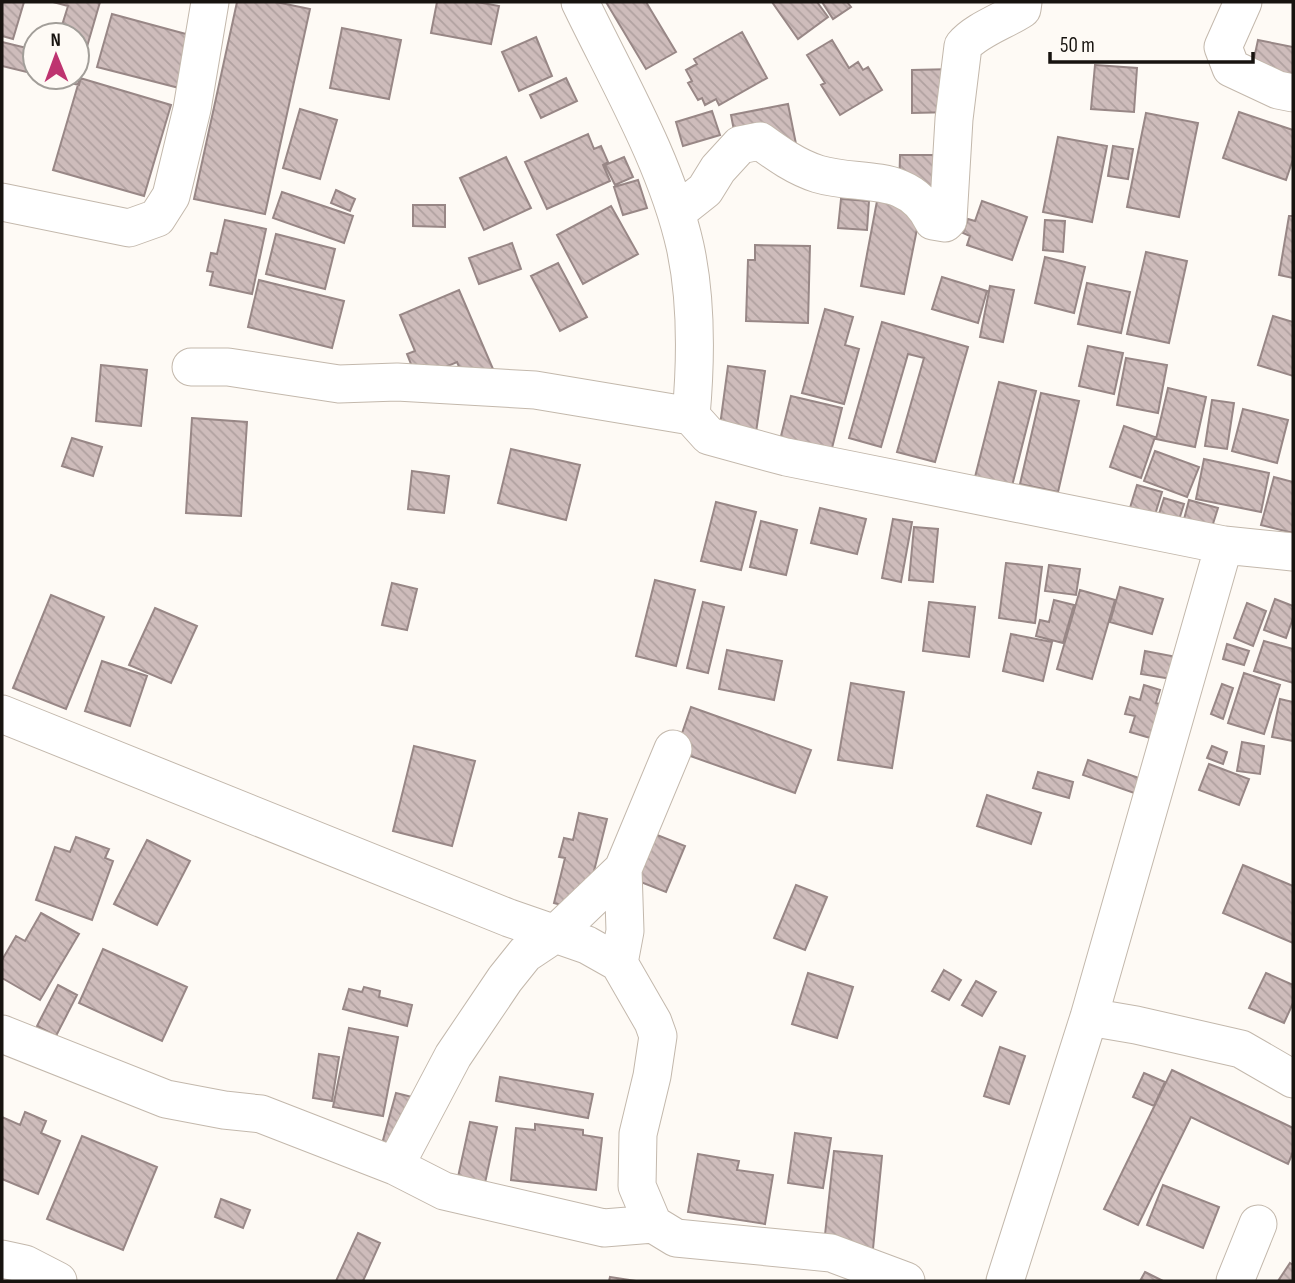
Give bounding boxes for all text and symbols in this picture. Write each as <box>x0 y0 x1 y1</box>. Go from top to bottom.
north arrow <box>21 21 91 91</box>
scale bar <box>1050 21 1253 65</box>
text: N <box>50 29 61 52</box>
text: 50 m <box>1060 33 1095 58</box>

